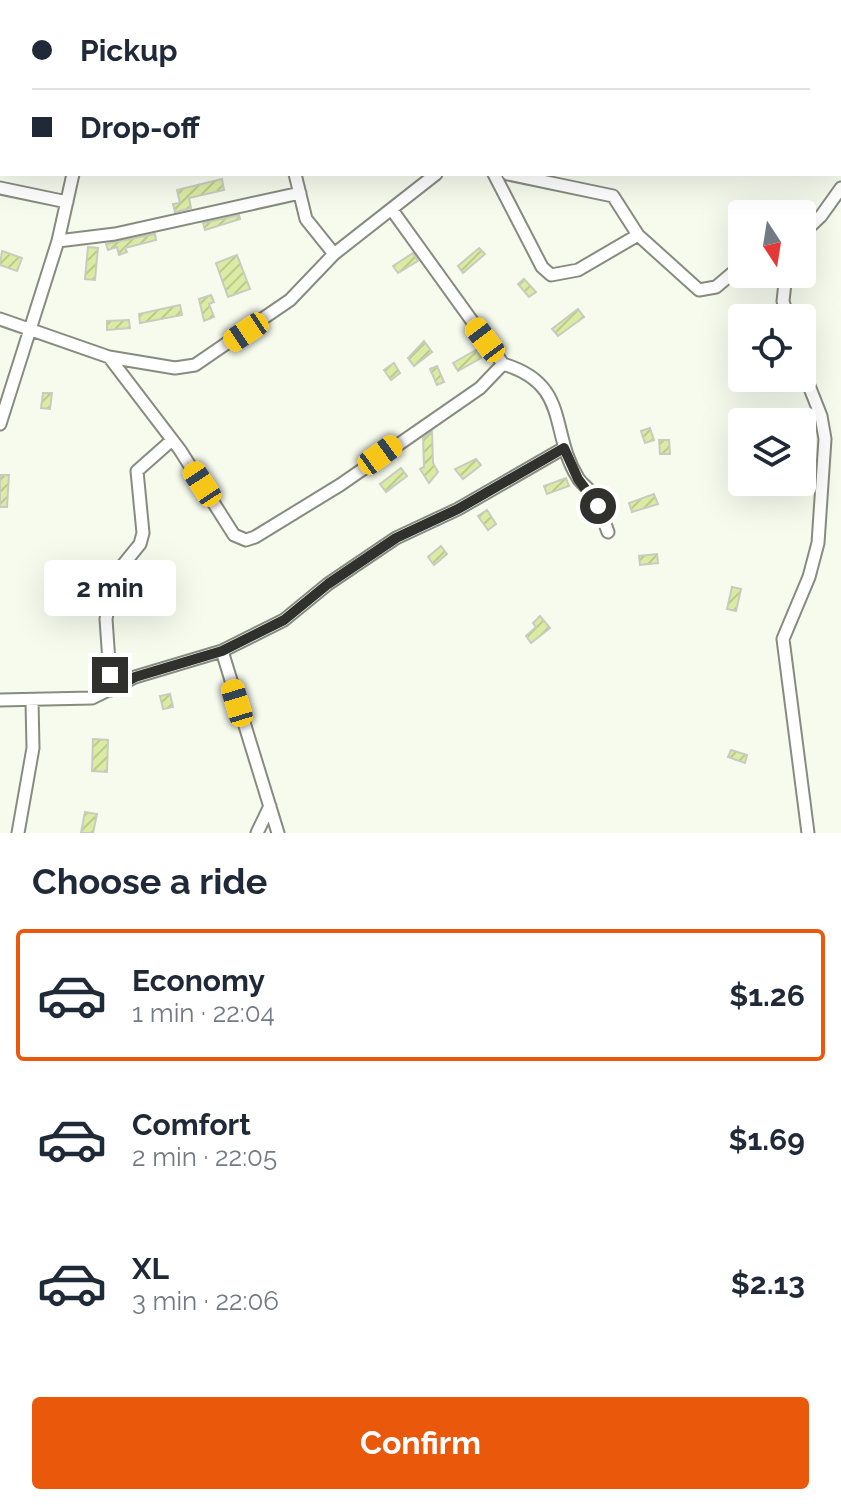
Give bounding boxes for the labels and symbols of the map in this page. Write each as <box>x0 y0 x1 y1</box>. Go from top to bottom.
north arrow <box>728 200 816 288</box>
car <box>219 309 273 355</box>
car <box>461 314 509 366</box>
car <box>354 431 406 479</box>
car <box>179 457 225 511</box>
route start <box>580 488 616 524</box>
callout: 2 min <box>44 559 176 615</box>
route end <box>92 657 128 693</box>
car <box>219 677 255 729</box>

